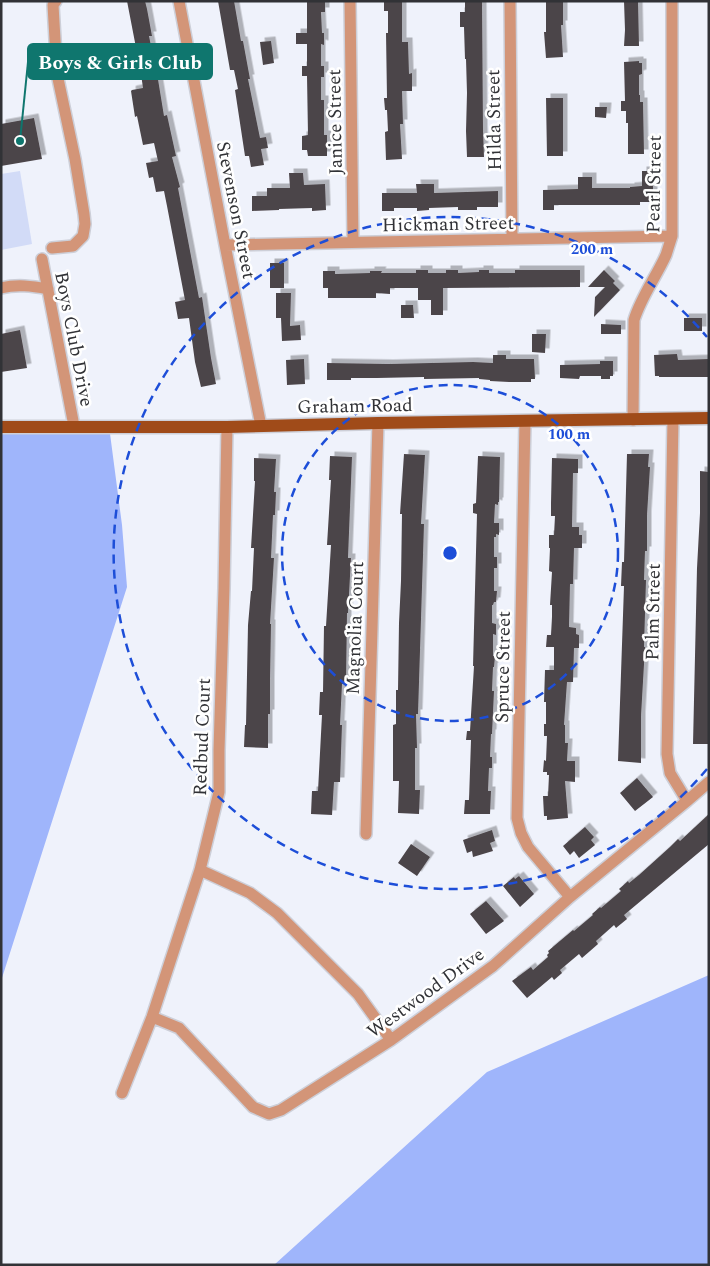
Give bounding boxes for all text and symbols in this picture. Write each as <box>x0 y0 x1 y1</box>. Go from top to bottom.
callout: Boys & Girls Club <box>28 44 212 79</box>
text: Boys & Girls Club <box>38 48 202 78</box>
street label: Janice Street <box>320 68 351 175</box>
street label: Hilda Street <box>479 69 510 171</box>
street label: Pearl Street <box>639 134 670 233</box>
street label: Stevenson Street <box>208 139 263 282</box>
street label: Hickman Street <box>382 209 515 240</box>
text: 200 m <box>571 238 614 261</box>
street label: Boys Club Drive <box>46 269 101 409</box>
street label: Graham Road <box>297 391 413 422</box>
text: 100 m <box>548 423 591 446</box>
centre of rings <box>441 544 459 562</box>
street label: Magnolia Court <box>339 561 372 695</box>
street label: Palm Street <box>638 563 669 661</box>
street label: Spruce Street <box>488 611 519 723</box>
street label: Redbud Court <box>186 677 219 797</box>
street label: Westwood Drive <box>361 941 491 1046</box>

